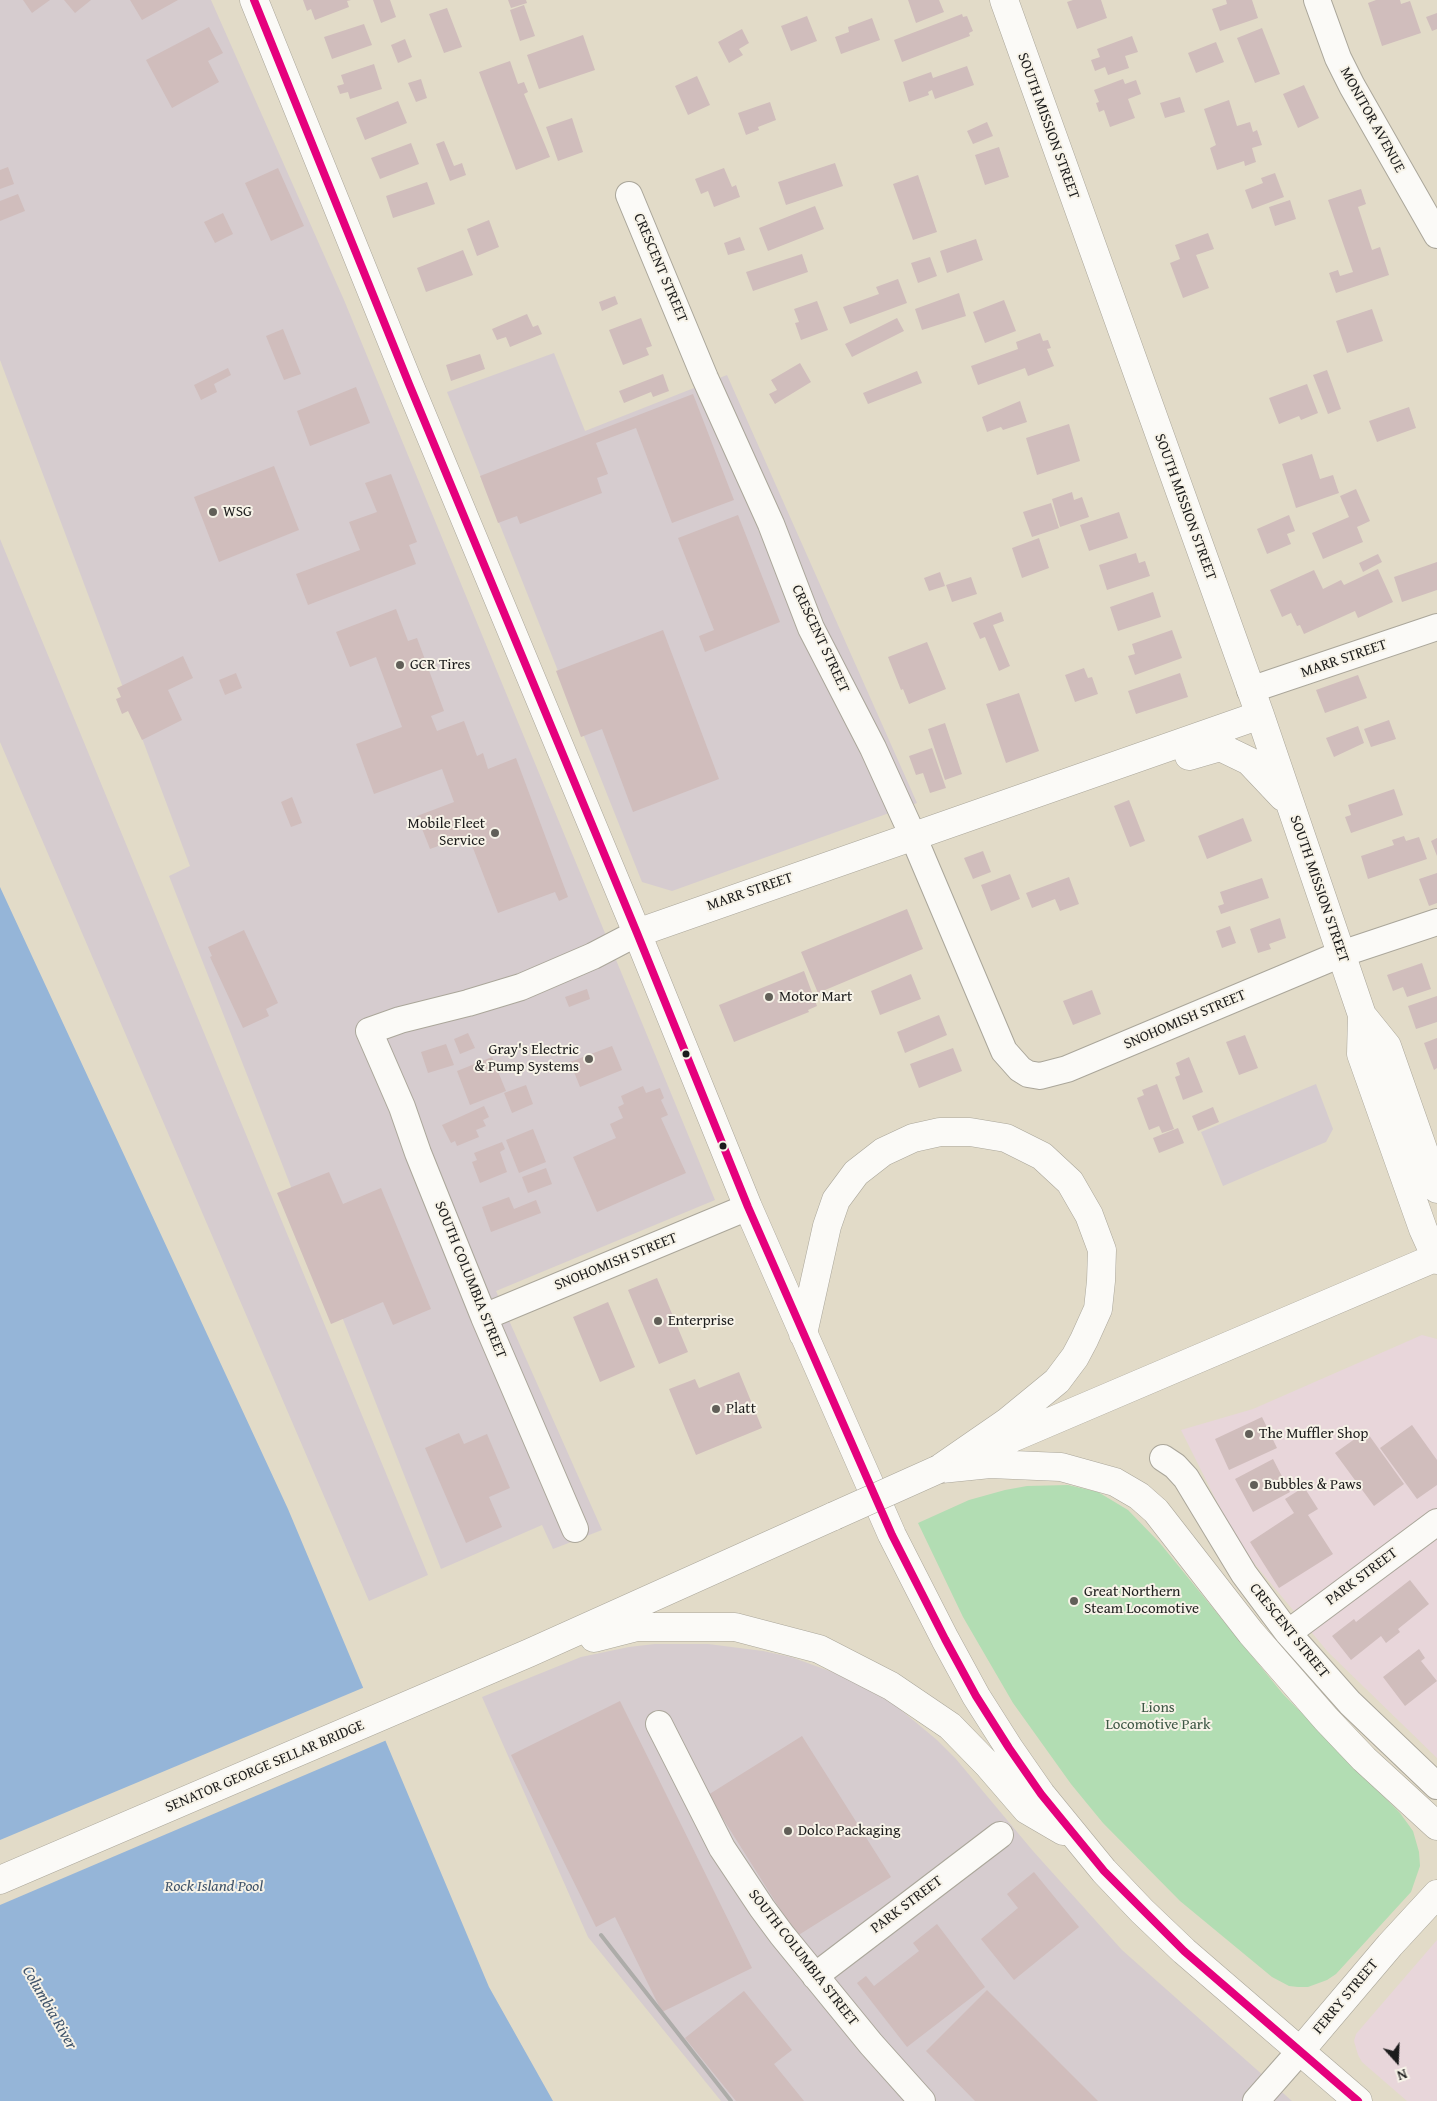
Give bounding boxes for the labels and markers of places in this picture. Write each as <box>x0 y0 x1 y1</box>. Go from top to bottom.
place label: WSG <box>223 503 252 521</box>
marker: WSG <box>207 506 219 518</box>
place label: GCR Tires <box>410 656 470 674</box>
marker: GCR Tires <box>394 659 406 671</box>
place label: Mobile Fleet Service <box>408 815 485 850</box>
marker: Mobile Fleet Service <box>489 827 501 839</box>
place label: Motor Mart <box>779 988 852 1006</box>
marker: Motor Mart <box>763 991 775 1003</box>
place label: Gray's Electric & Pump Systems <box>474 1041 579 1076</box>
unlabelled marker <box>681 1049 691 1059</box>
marker: Gray's Electric & Pump Systems <box>583 1053 595 1065</box>
unlabelled marker <box>718 1141 728 1151</box>
place label: Enterprise <box>668 1312 734 1330</box>
marker: Enterprise <box>652 1315 664 1327</box>
place label: Platt <box>726 1400 756 1418</box>
marker: Platt <box>710 1403 722 1415</box>
place label: The Muffler Shop <box>1259 1425 1368 1443</box>
marker: The Muffler Shop <box>1243 1428 1255 1440</box>
place label: Bubbles & Paws <box>1264 1476 1362 1494</box>
marker: Bubbles & Paws <box>1248 1479 1260 1491</box>
place label: Great Northern Steam Locomotive <box>1084 1583 1199 1618</box>
marker: Great Northern Steam Locomotive <box>1068 1595 1080 1607</box>
place label: Dolco Packaging <box>798 1822 900 1840</box>
marker: Dolco Packaging <box>782 1825 794 1837</box>

